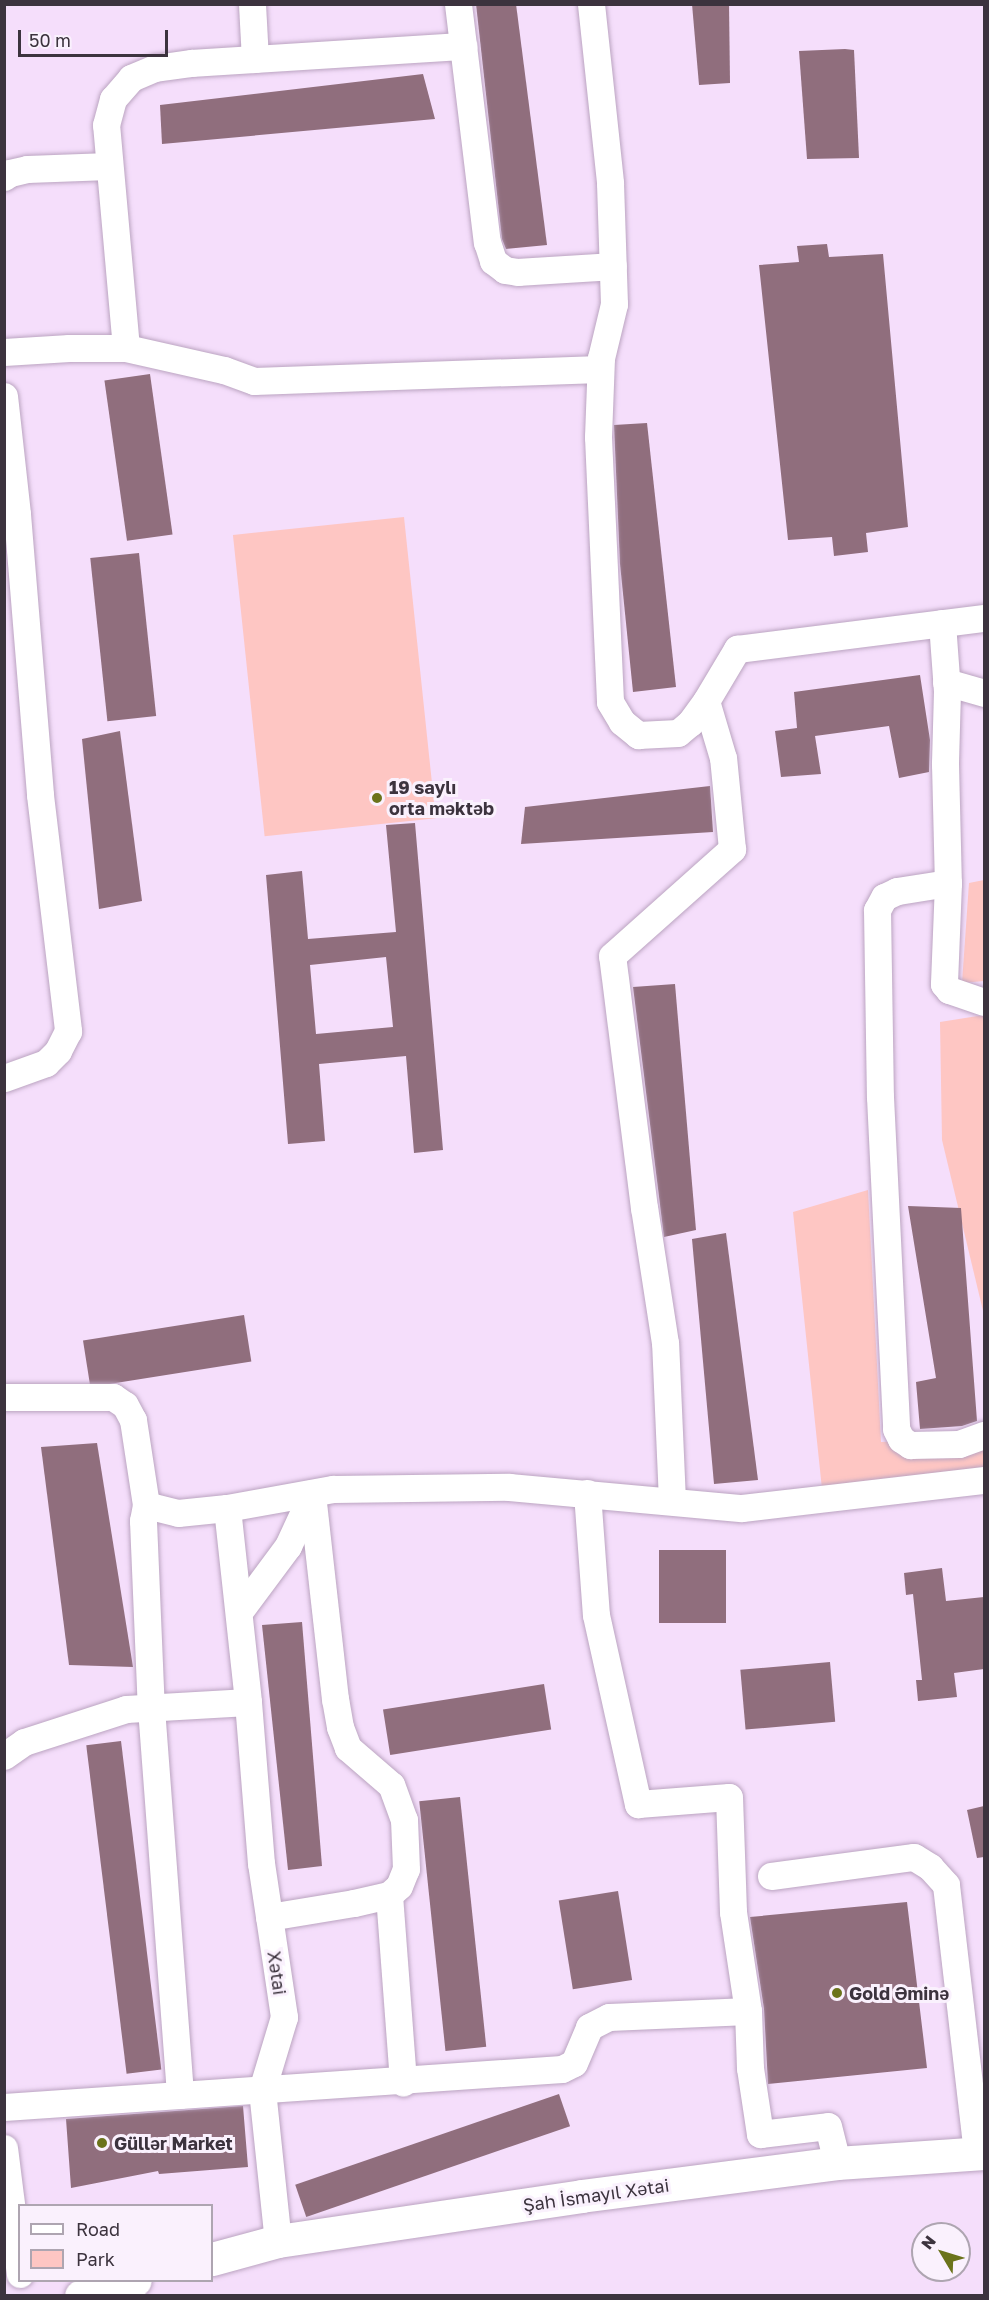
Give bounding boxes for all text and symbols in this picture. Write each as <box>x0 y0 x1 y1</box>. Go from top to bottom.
scale bar <box>21 18 171 56</box>
text: 50 m <box>29 29 71 51</box>
place label: 19 saylı orta məktəb <box>389 777 494 820</box>
marker: 19 saylı orta məktəb <box>370 791 384 805</box>
street label: Xətai <box>263 1950 291 1996</box>
place label: Gold Əminə <box>849 1982 949 2004</box>
marker: Gold Əminə <box>830 1986 844 2000</box>
place label: Güllər Market <box>114 2132 233 2154</box>
marker: Güllər Market <box>95 2136 109 2150</box>
street label: Şah İsmayıl Xətai <box>521 2174 671 2216</box>
legend <box>18 2204 213 2282</box>
text: Road <box>76 2218 120 2240</box>
north arrow <box>911 2222 971 2282</box>
text: N <box>917 2231 940 2253</box>
text: Park <box>76 2248 115 2270</box>

